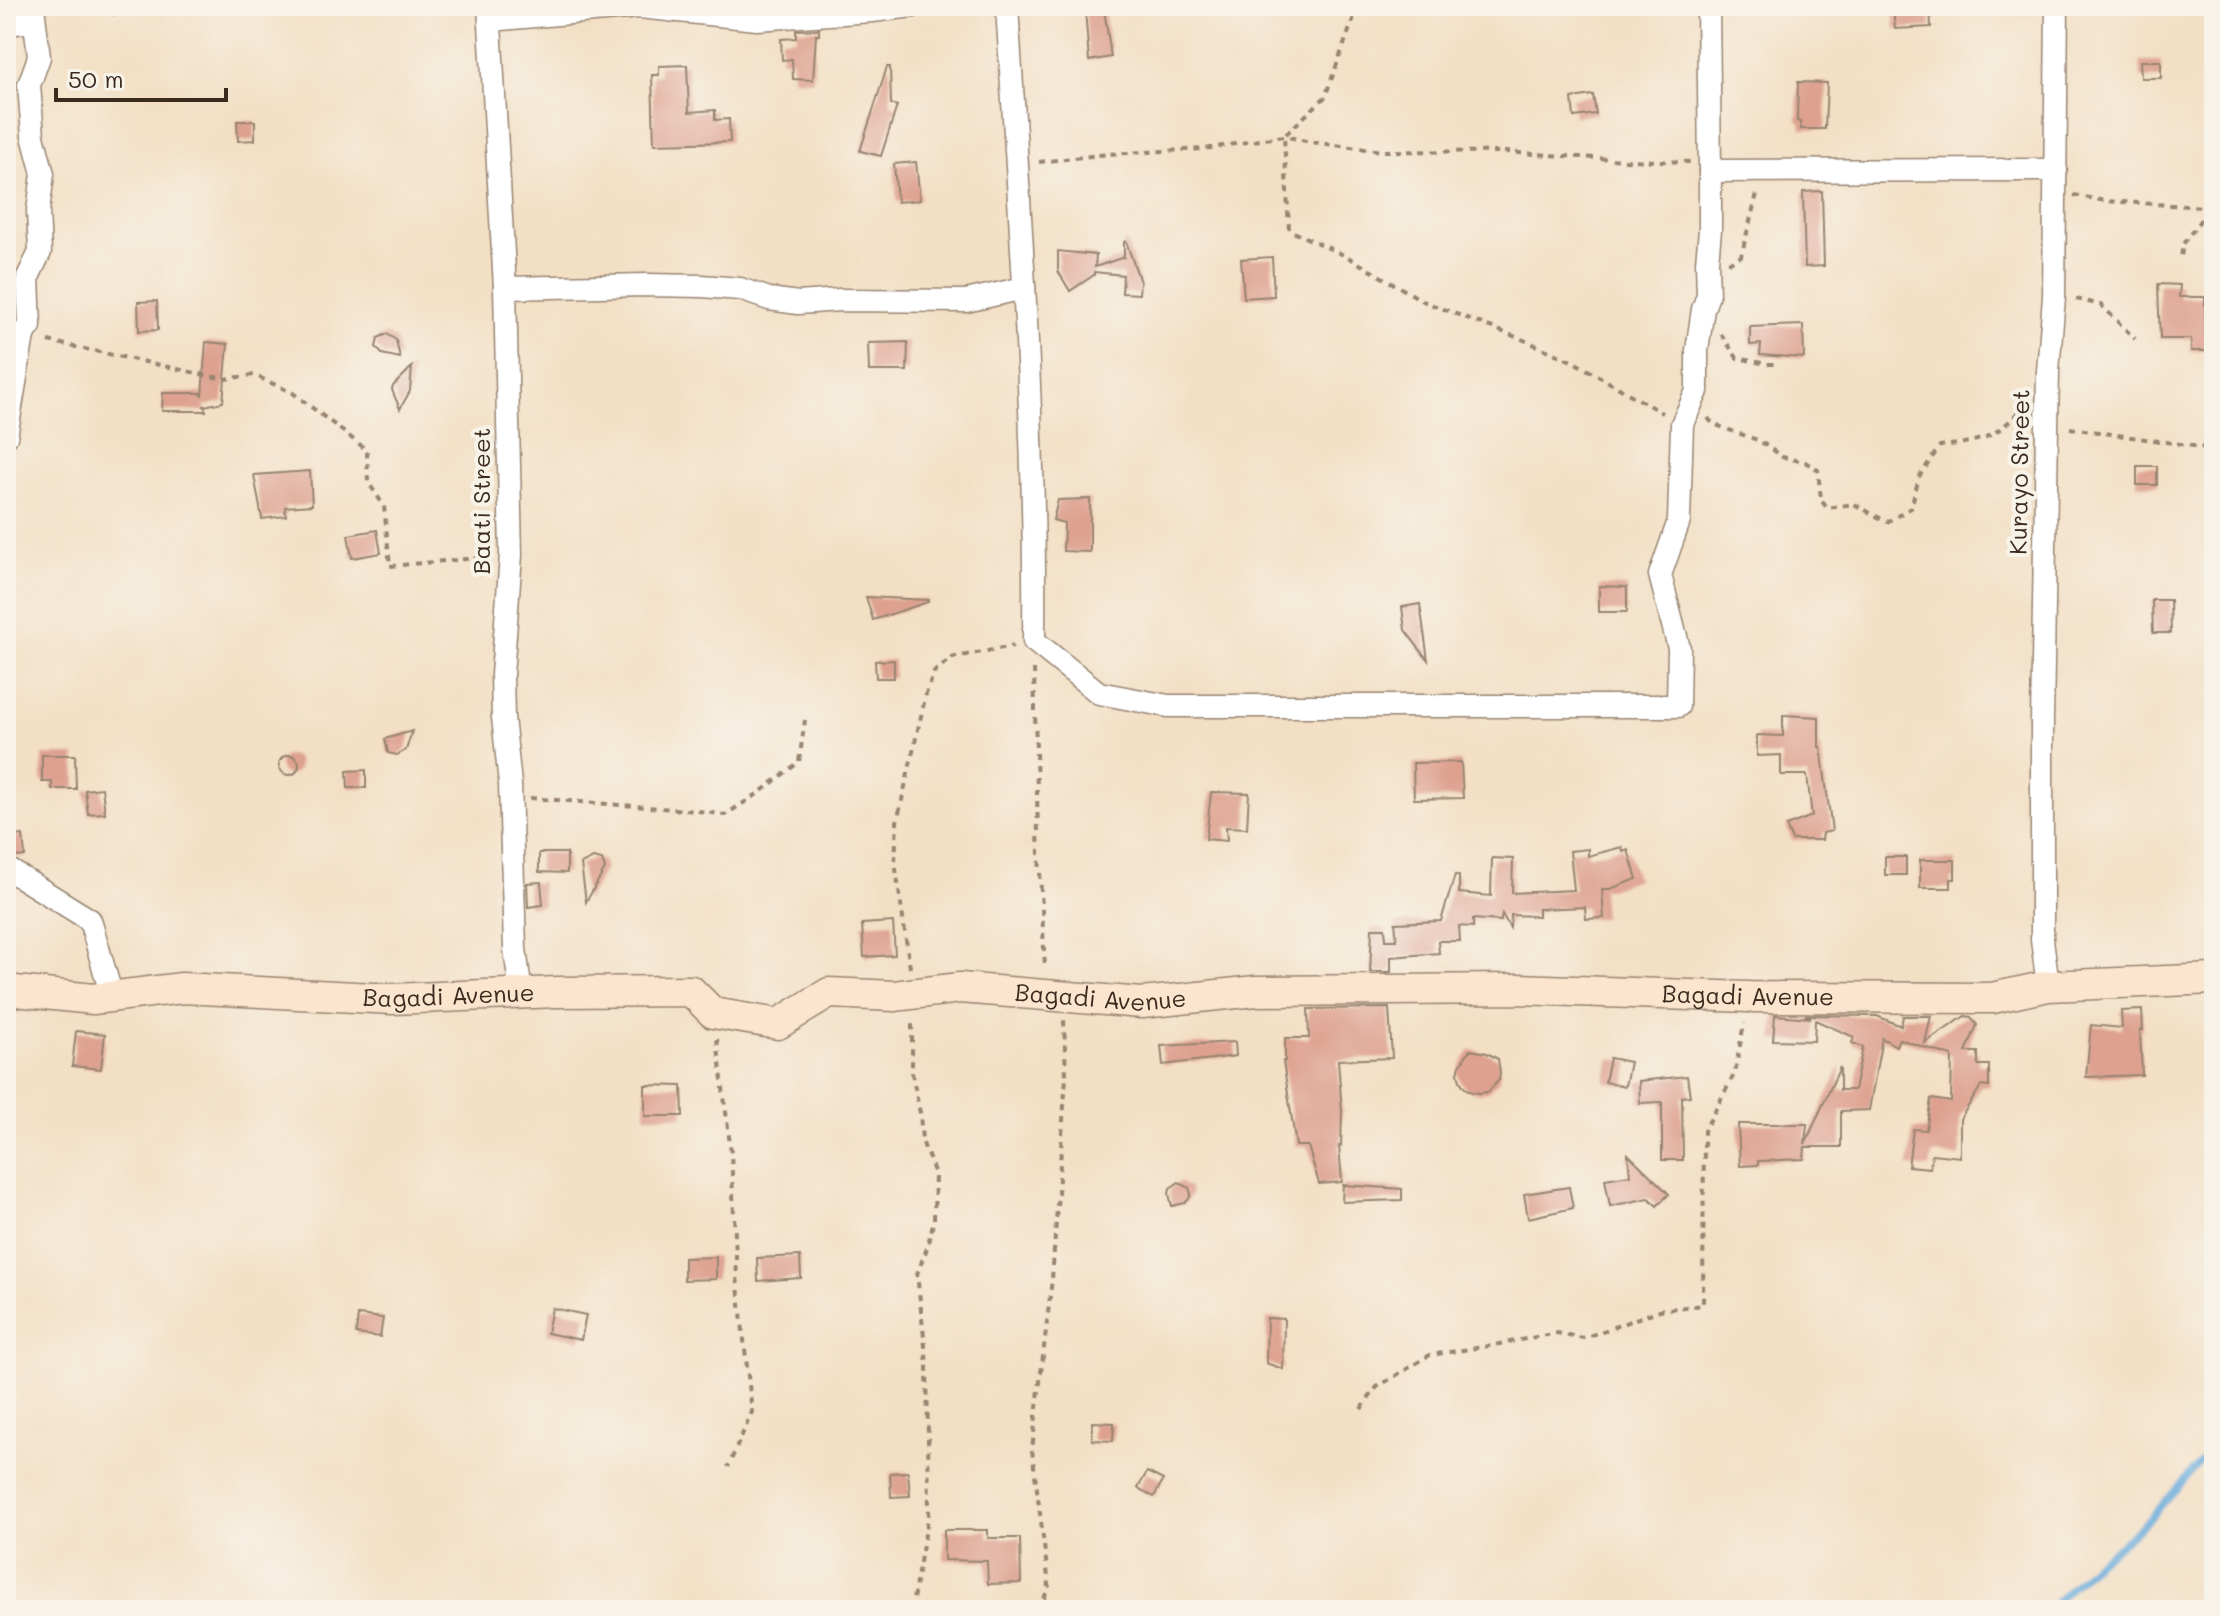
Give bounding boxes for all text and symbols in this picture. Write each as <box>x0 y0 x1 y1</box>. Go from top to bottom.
scale bar <box>56 52 226 102</box>
text: 50 m <box>68 63 124 94</box>
street label: Kurayo Street <box>2002 389 2035 555</box>
street label: Baati Street <box>465 428 496 574</box>
street label: Bagadi Avenue <box>362 976 535 1013</box>
street label: Bagadi Avenue <box>1014 976 1188 1017</box>
street label: Bagadi Avenue <box>1661 977 1834 1011</box>

